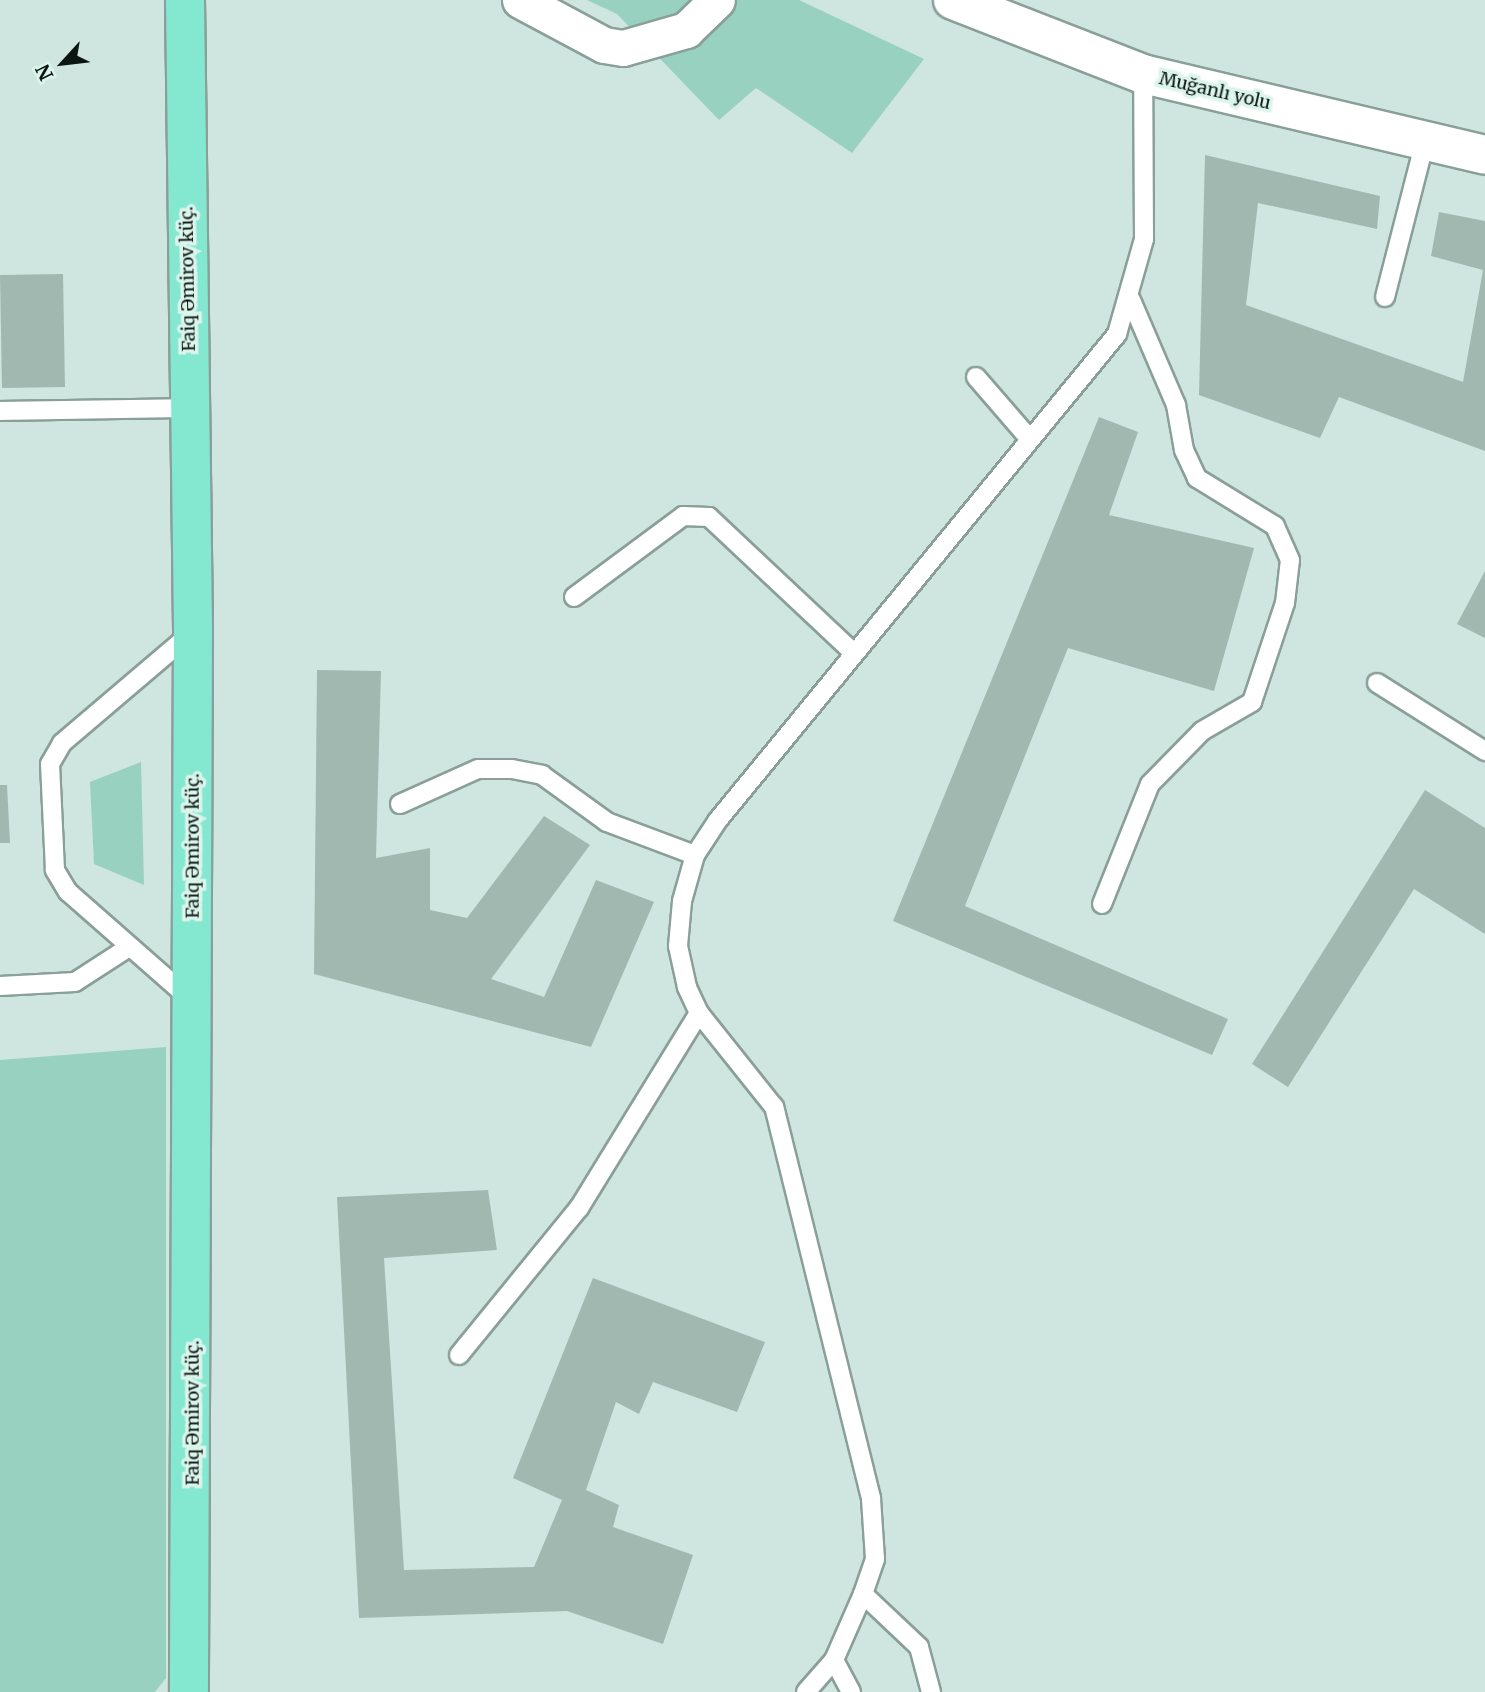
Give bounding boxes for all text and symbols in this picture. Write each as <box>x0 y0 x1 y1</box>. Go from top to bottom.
north arrow <box>28 28 98 98</box>
text: N <box>30 60 58 85</box>
street label: Muğanlı yolu <box>1157 68 1273 114</box>
street label: Faiq Əmirov küç. <box>176 206 200 352</box>
street label: Faiq Əmirov küç. <box>182 773 204 919</box>
street label: Faiq Əmirov küç. <box>182 1340 204 1486</box>

